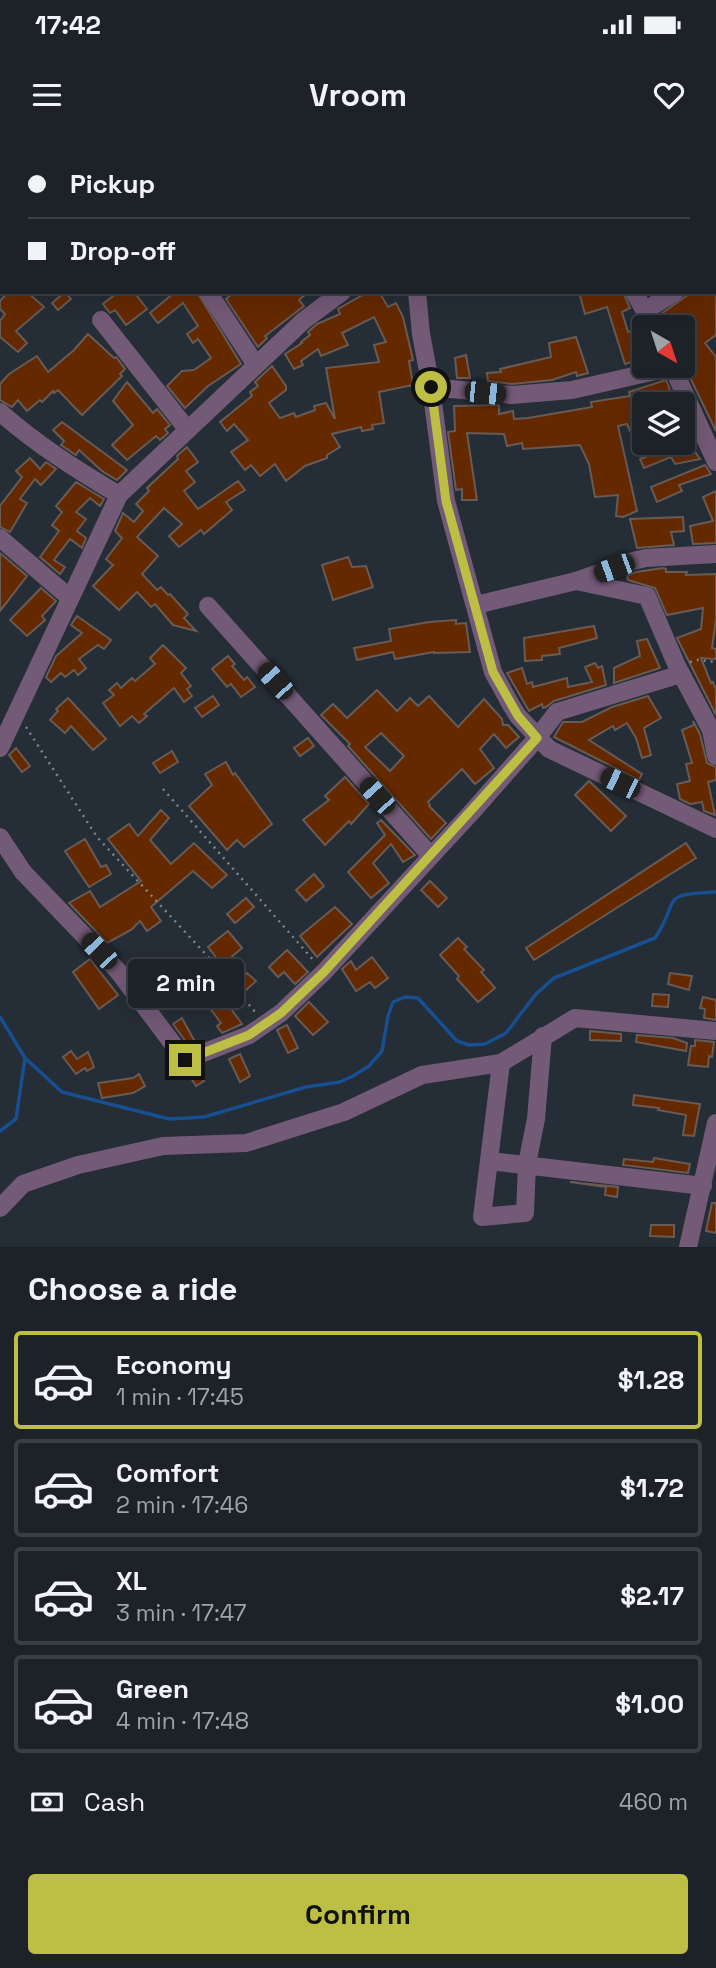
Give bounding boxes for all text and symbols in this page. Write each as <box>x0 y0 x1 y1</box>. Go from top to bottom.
text: 17:42 <box>35 8 101 42</box>
text: Vroom <box>309 75 407 115</box>
icon: menu <box>28 76 66 114</box>
icon: heart <box>650 76 688 114</box>
text: Pickup <box>70 167 155 201</box>
text: Drop-off <box>70 234 176 268</box>
north arrow <box>632 315 695 378</box>
map controls <box>632 315 695 455</box>
route start <box>415 371 447 403</box>
car <box>464 380 507 406</box>
button: layers <box>632 392 695 455</box>
car <box>591 551 638 585</box>
car <box>254 658 297 704</box>
car <box>597 764 644 802</box>
car <box>356 773 399 819</box>
car <box>77 929 122 973</box>
callout: 2 min <box>127 958 243 1007</box>
text: 2 min <box>156 968 216 998</box>
route end <box>169 1044 201 1076</box>
text: Choose a ride <box>28 1269 238 1309</box>
text: Economy <box>116 1348 232 1382</box>
icon: car <box>32 1349 95 1412</box>
text: $1.28 <box>618 1363 684 1397</box>
text: 1 min · 17:45 <box>116 1382 244 1412</box>
text: Comfort <box>116 1456 219 1490</box>
icon: car <box>32 1457 95 1520</box>
text: $1.72 <box>620 1471 684 1505</box>
text: 2 min · 17:46 <box>116 1490 248 1520</box>
text: XL <box>116 1564 147 1598</box>
icon: car <box>32 1565 95 1628</box>
text: $2.17 <box>620 1579 684 1613</box>
text: 3 min · 17:47 <box>116 1598 246 1628</box>
text: Green <box>116 1672 189 1706</box>
icon: car <box>32 1673 95 1736</box>
text: $1.00 <box>615 1687 684 1721</box>
text: 4 min · 17:48 <box>116 1706 249 1736</box>
icon: cash <box>28 1783 66 1821</box>
text: Cash <box>84 1785 145 1819</box>
text: 460 m <box>619 1787 688 1817</box>
button: Confirm <box>28 1874 688 1954</box>

